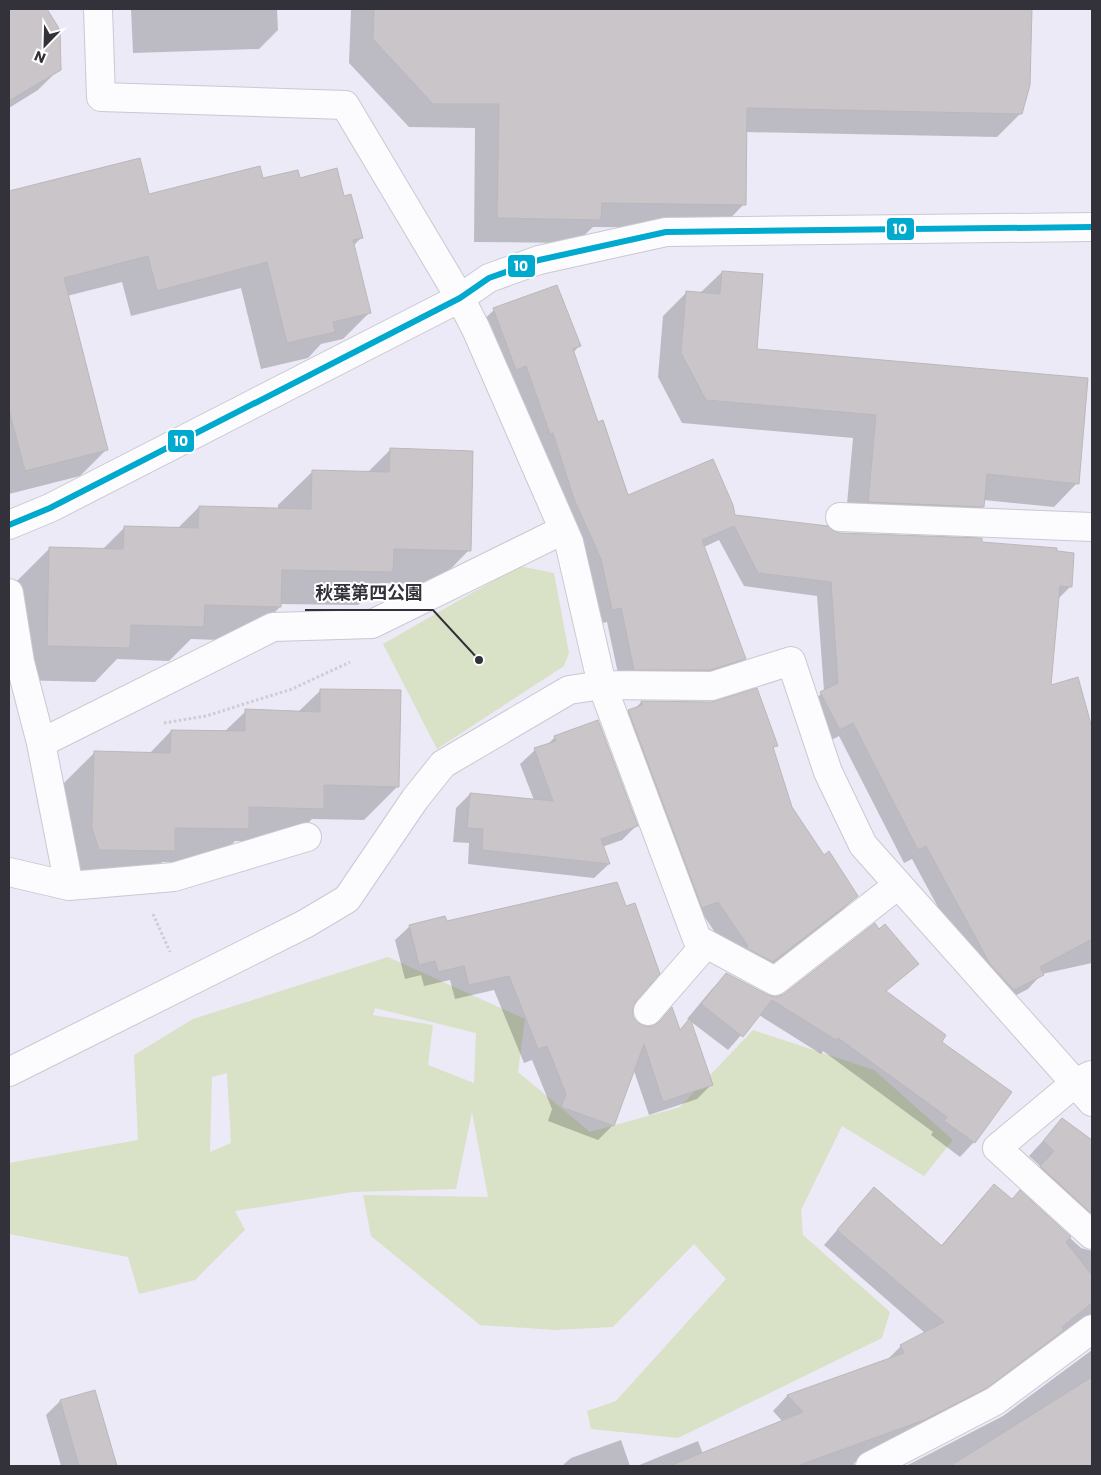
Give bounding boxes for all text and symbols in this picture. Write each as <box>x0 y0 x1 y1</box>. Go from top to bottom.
north arrow <box>20 20 70 70</box>
text: N <box>31 46 49 68</box>
line badge: 10 <box>886 217 915 241</box>
text: 10 <box>893 219 907 239</box>
line badge: 10 <box>507 254 536 278</box>
text: 10 <box>514 256 528 276</box>
line badge: 10 <box>167 429 195 453</box>
text: 10 <box>174 431 188 451</box>
callout: 秋葉第四公園 <box>305 577 433 610</box>
text: 秋葉第四公園 <box>315 580 423 605</box>

